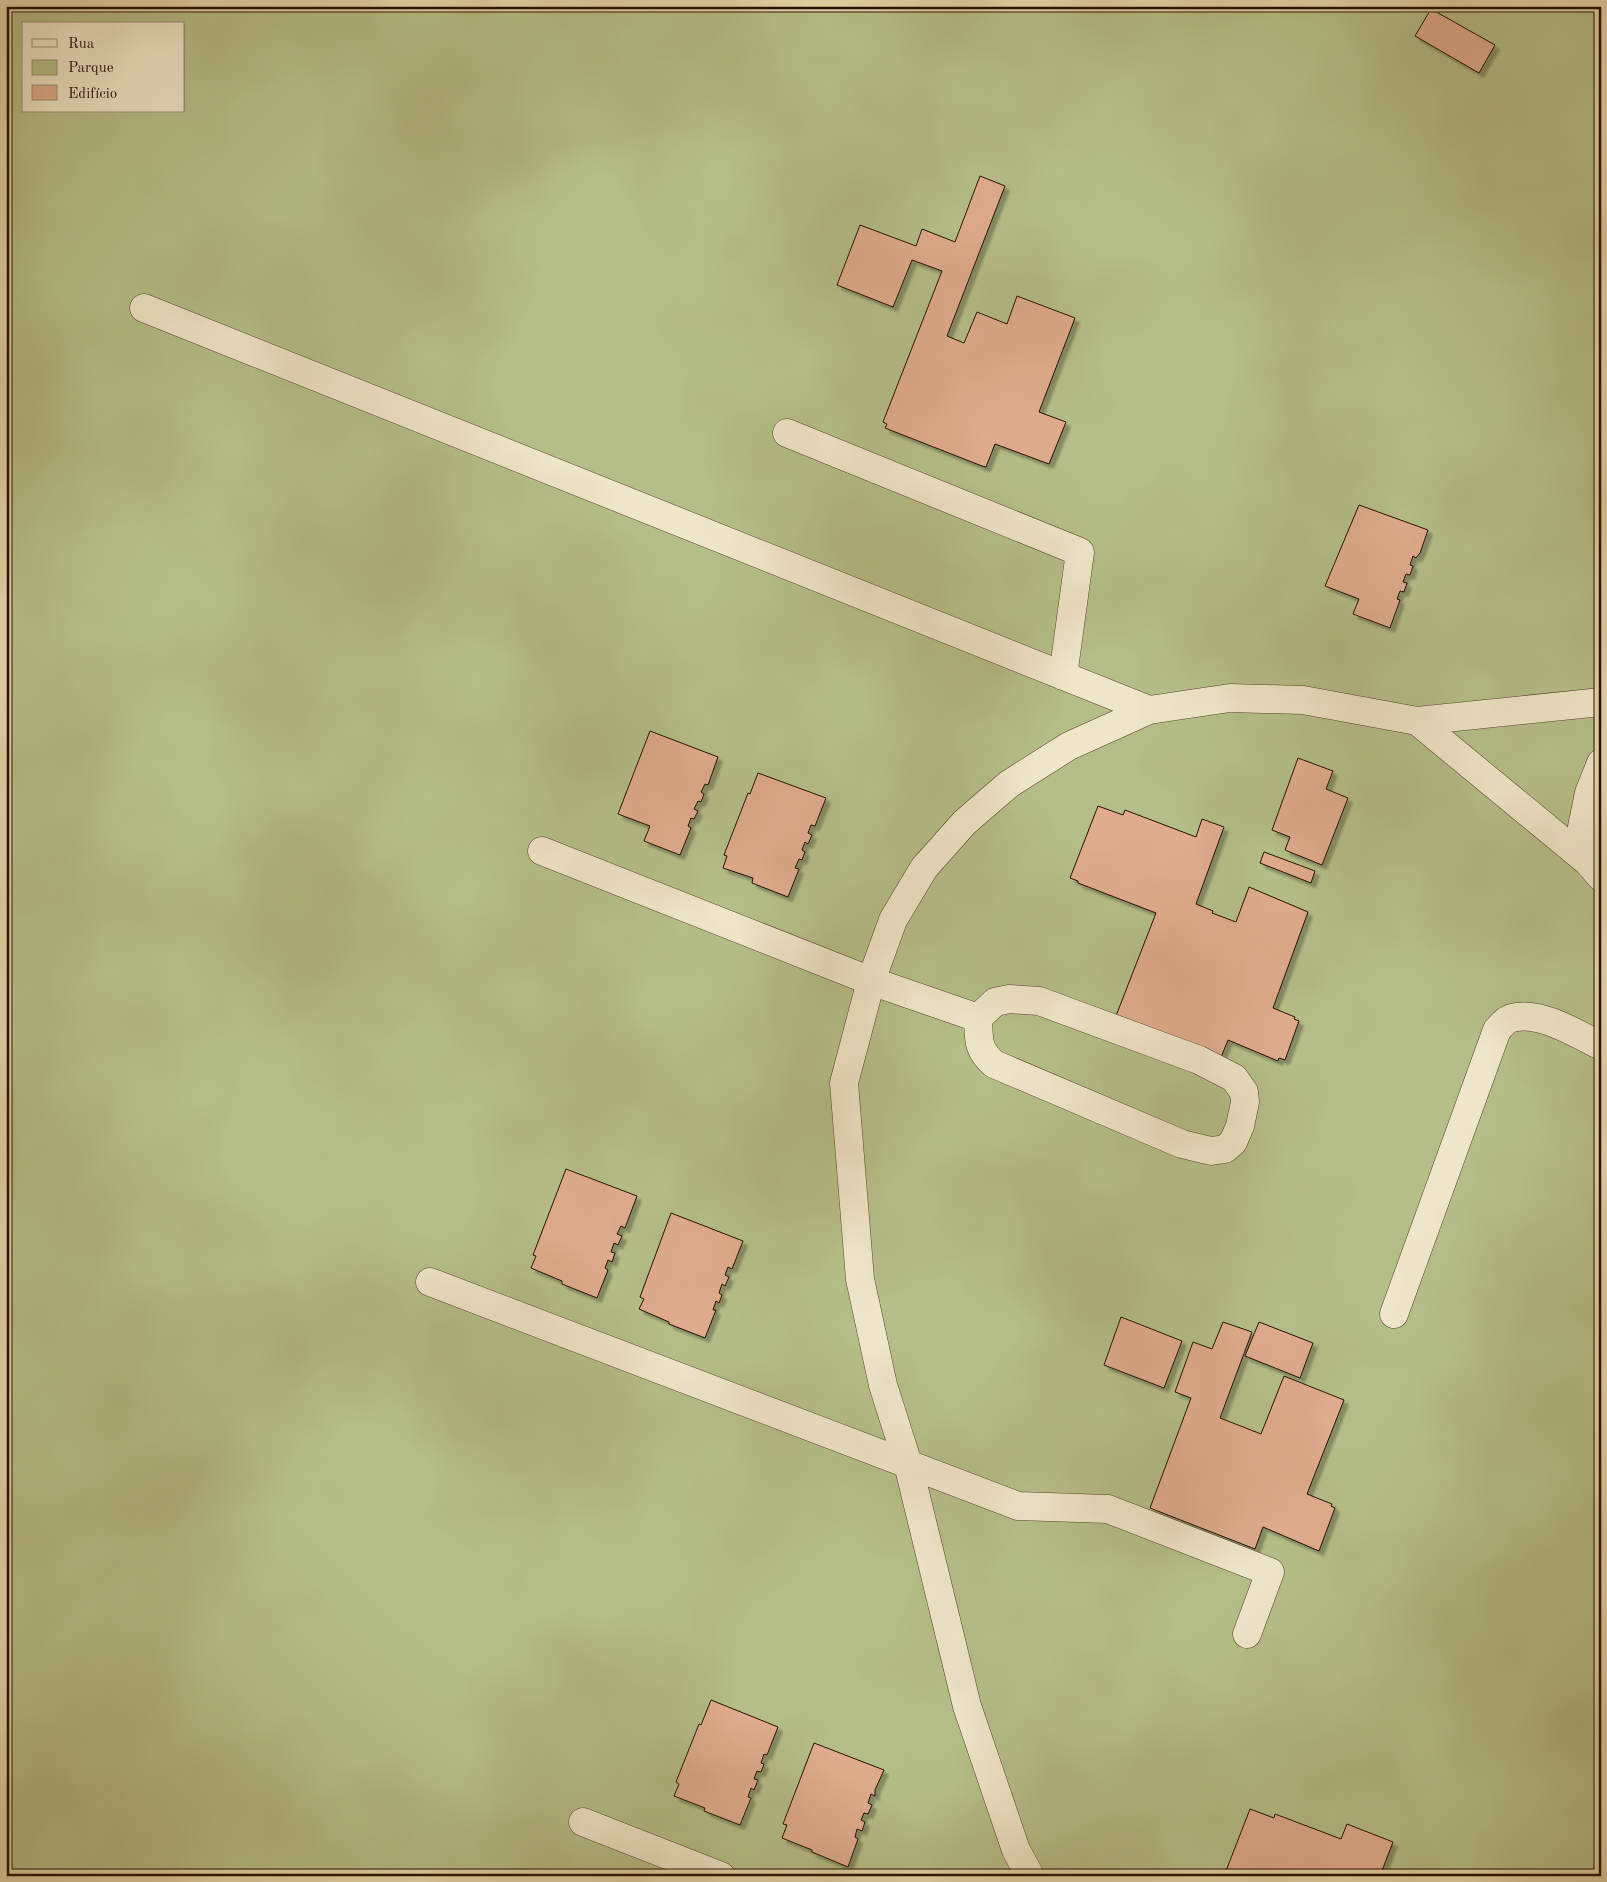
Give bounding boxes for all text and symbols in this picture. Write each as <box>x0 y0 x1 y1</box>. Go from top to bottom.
legend <box>22 22 185 112</box>
text: Rua <box>68 37 95 52</box>
text: Parque <box>68 61 114 76</box>
text: Edifício <box>68 87 117 102</box>

